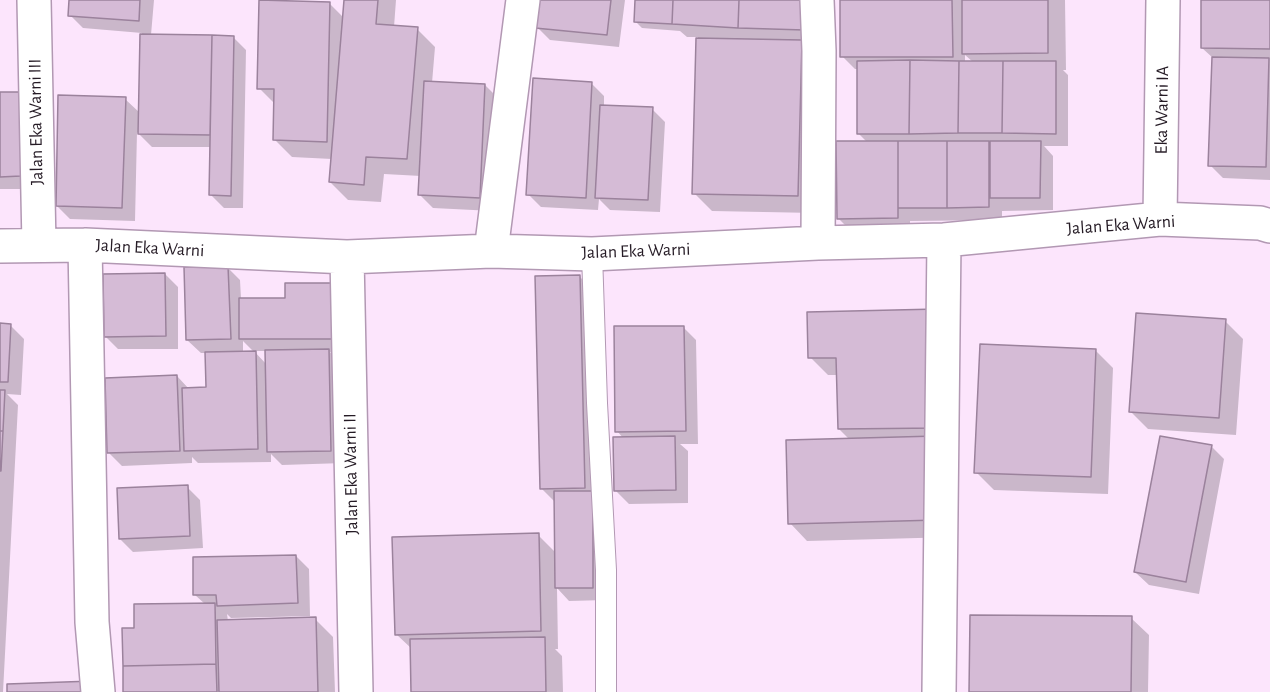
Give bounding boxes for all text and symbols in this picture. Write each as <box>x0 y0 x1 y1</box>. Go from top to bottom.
street label: Jalan Eka Warni III <box>24 59 48 185</box>
street label: Eka Warni IA <box>1150 65 1174 155</box>
street label: Jalan Eka Warni <box>1066 210 1176 240</box>
street label: Jalan Eka Warni <box>95 234 205 262</box>
street label: Jalan Eka Warni <box>581 238 691 264</box>
street label: Jalan Eka Warni II <box>339 413 363 535</box>

